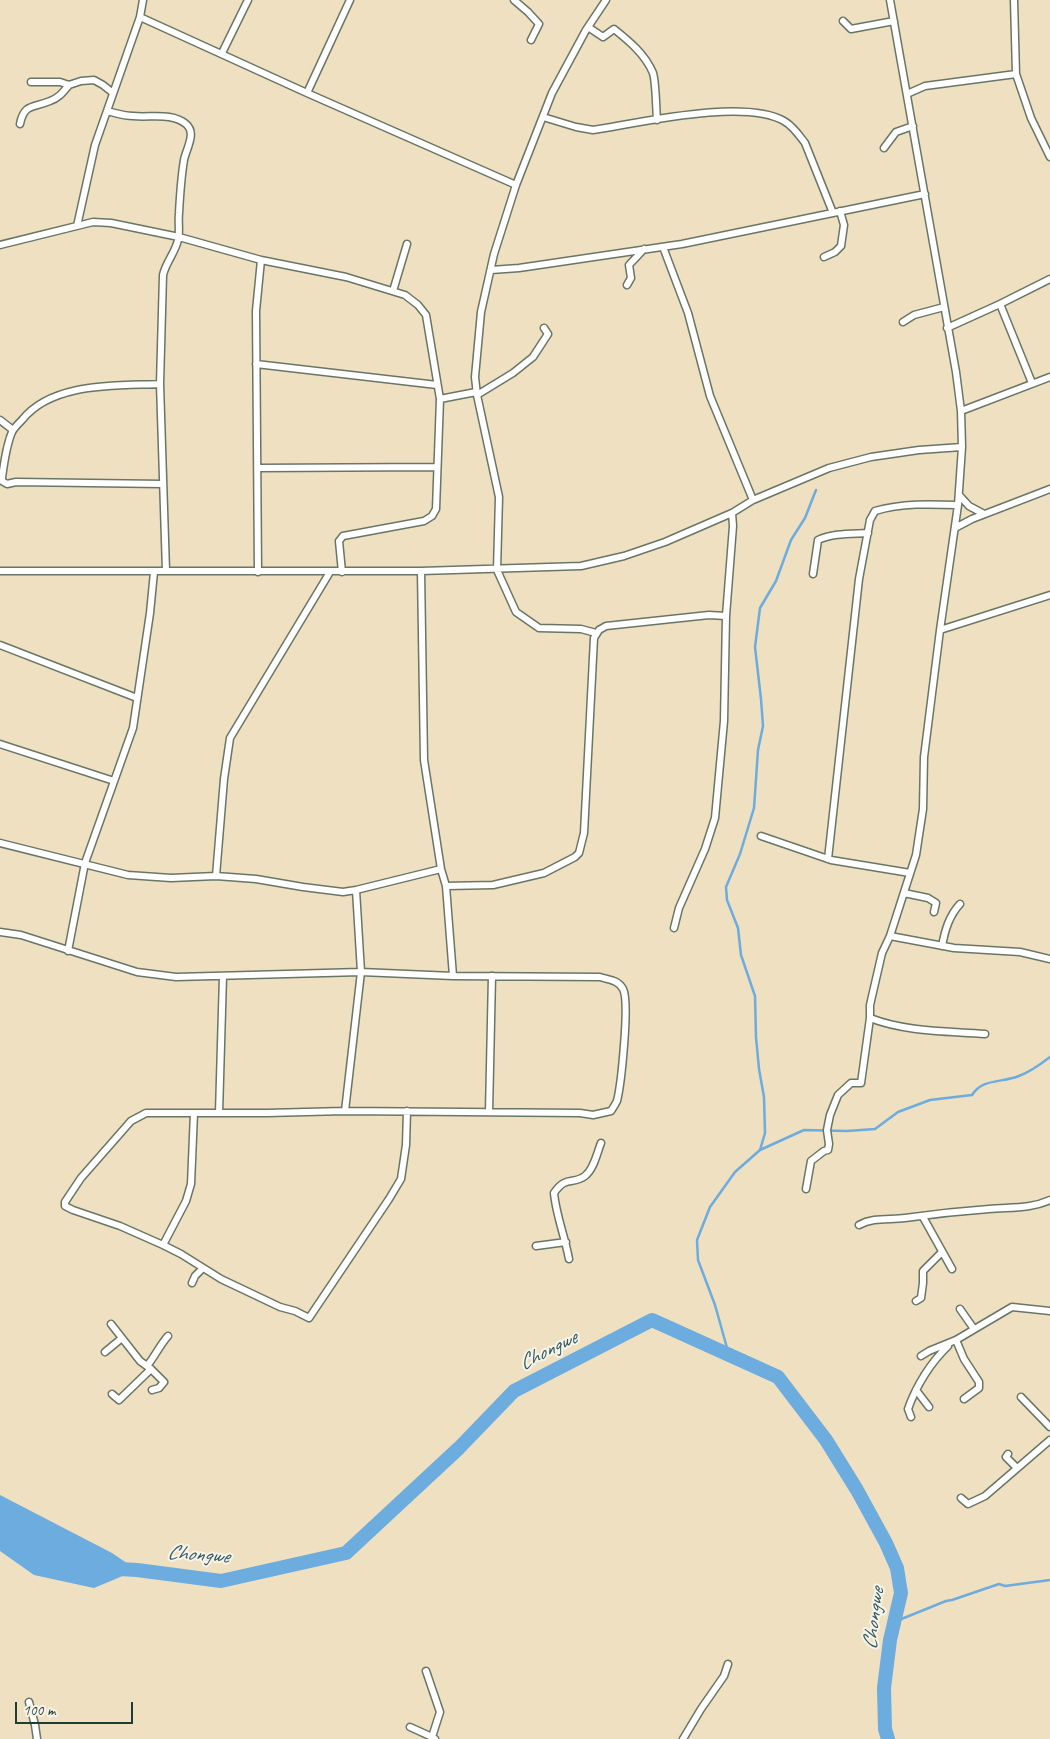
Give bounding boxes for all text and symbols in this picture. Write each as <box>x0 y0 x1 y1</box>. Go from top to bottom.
water label: Chongwe <box>515 1326 581 1376</box>
water label: Chongwe <box>166 1540 230 1570</box>
water label: Chongwe <box>858 1587 890 1651</box>
scale bar <box>18 1692 135 1724</box>
text: 100 m <box>23 1701 55 1720</box>

